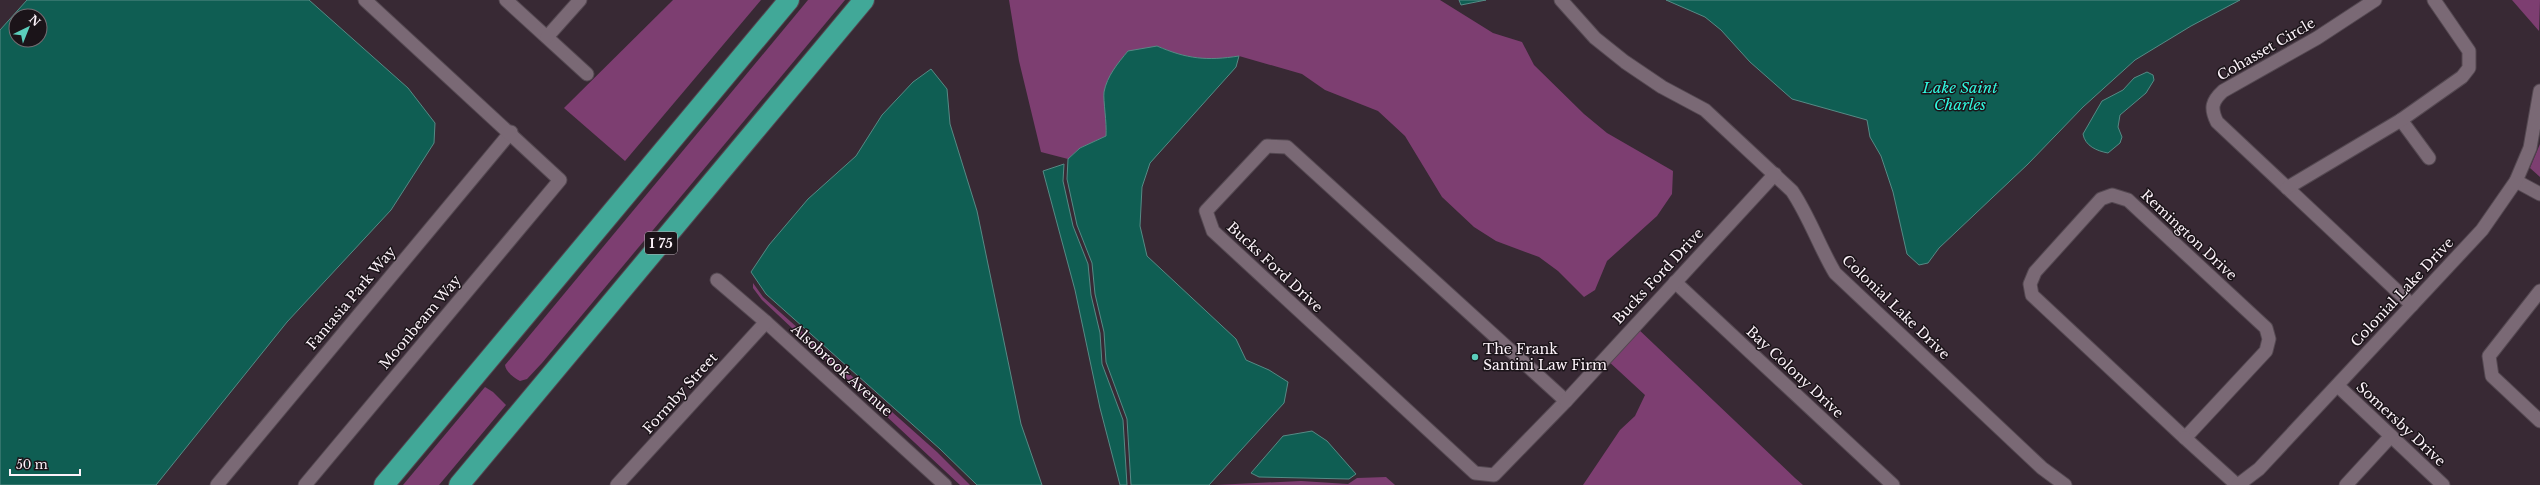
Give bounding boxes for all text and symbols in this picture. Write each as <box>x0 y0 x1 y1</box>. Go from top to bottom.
north arrow <box>8 8 48 48</box>
text: N <box>26 12 44 30</box>
street label: Cohasset Circle <box>2214 14 2318 84</box>
water label: Lake Saint Charles <box>1921 78 1998 114</box>
street label: Remington Drive <box>2137 186 2241 284</box>
street label: Bucks Ford Drive <box>1223 218 1327 316</box>
street label: Bucks Ford Drive <box>1609 224 1707 328</box>
road number: I 75 <box>645 232 677 254</box>
street label: Colonial Lake Drive <box>2347 234 2457 350</box>
street label: Fantasia Park Way <box>302 243 400 353</box>
street label: Colonial Lake Drive <box>1838 251 1954 363</box>
street label: Moonbeam Way <box>375 271 465 373</box>
street label: Alsobrook Avenue <box>787 319 896 420</box>
street label: Bay Colony Drive <box>1743 322 1847 422</box>
place label: The Frank Santini Law Firm <box>1483 340 1607 374</box>
street label: Formby Street <box>639 348 722 437</box>
marker: The Frank Santini Law Firm <box>1470 352 1480 362</box>
street label: Somersby Drive <box>2353 378 2449 470</box>
scale bar <box>10 451 80 477</box>
text: 50 m <box>16 457 48 472</box>

